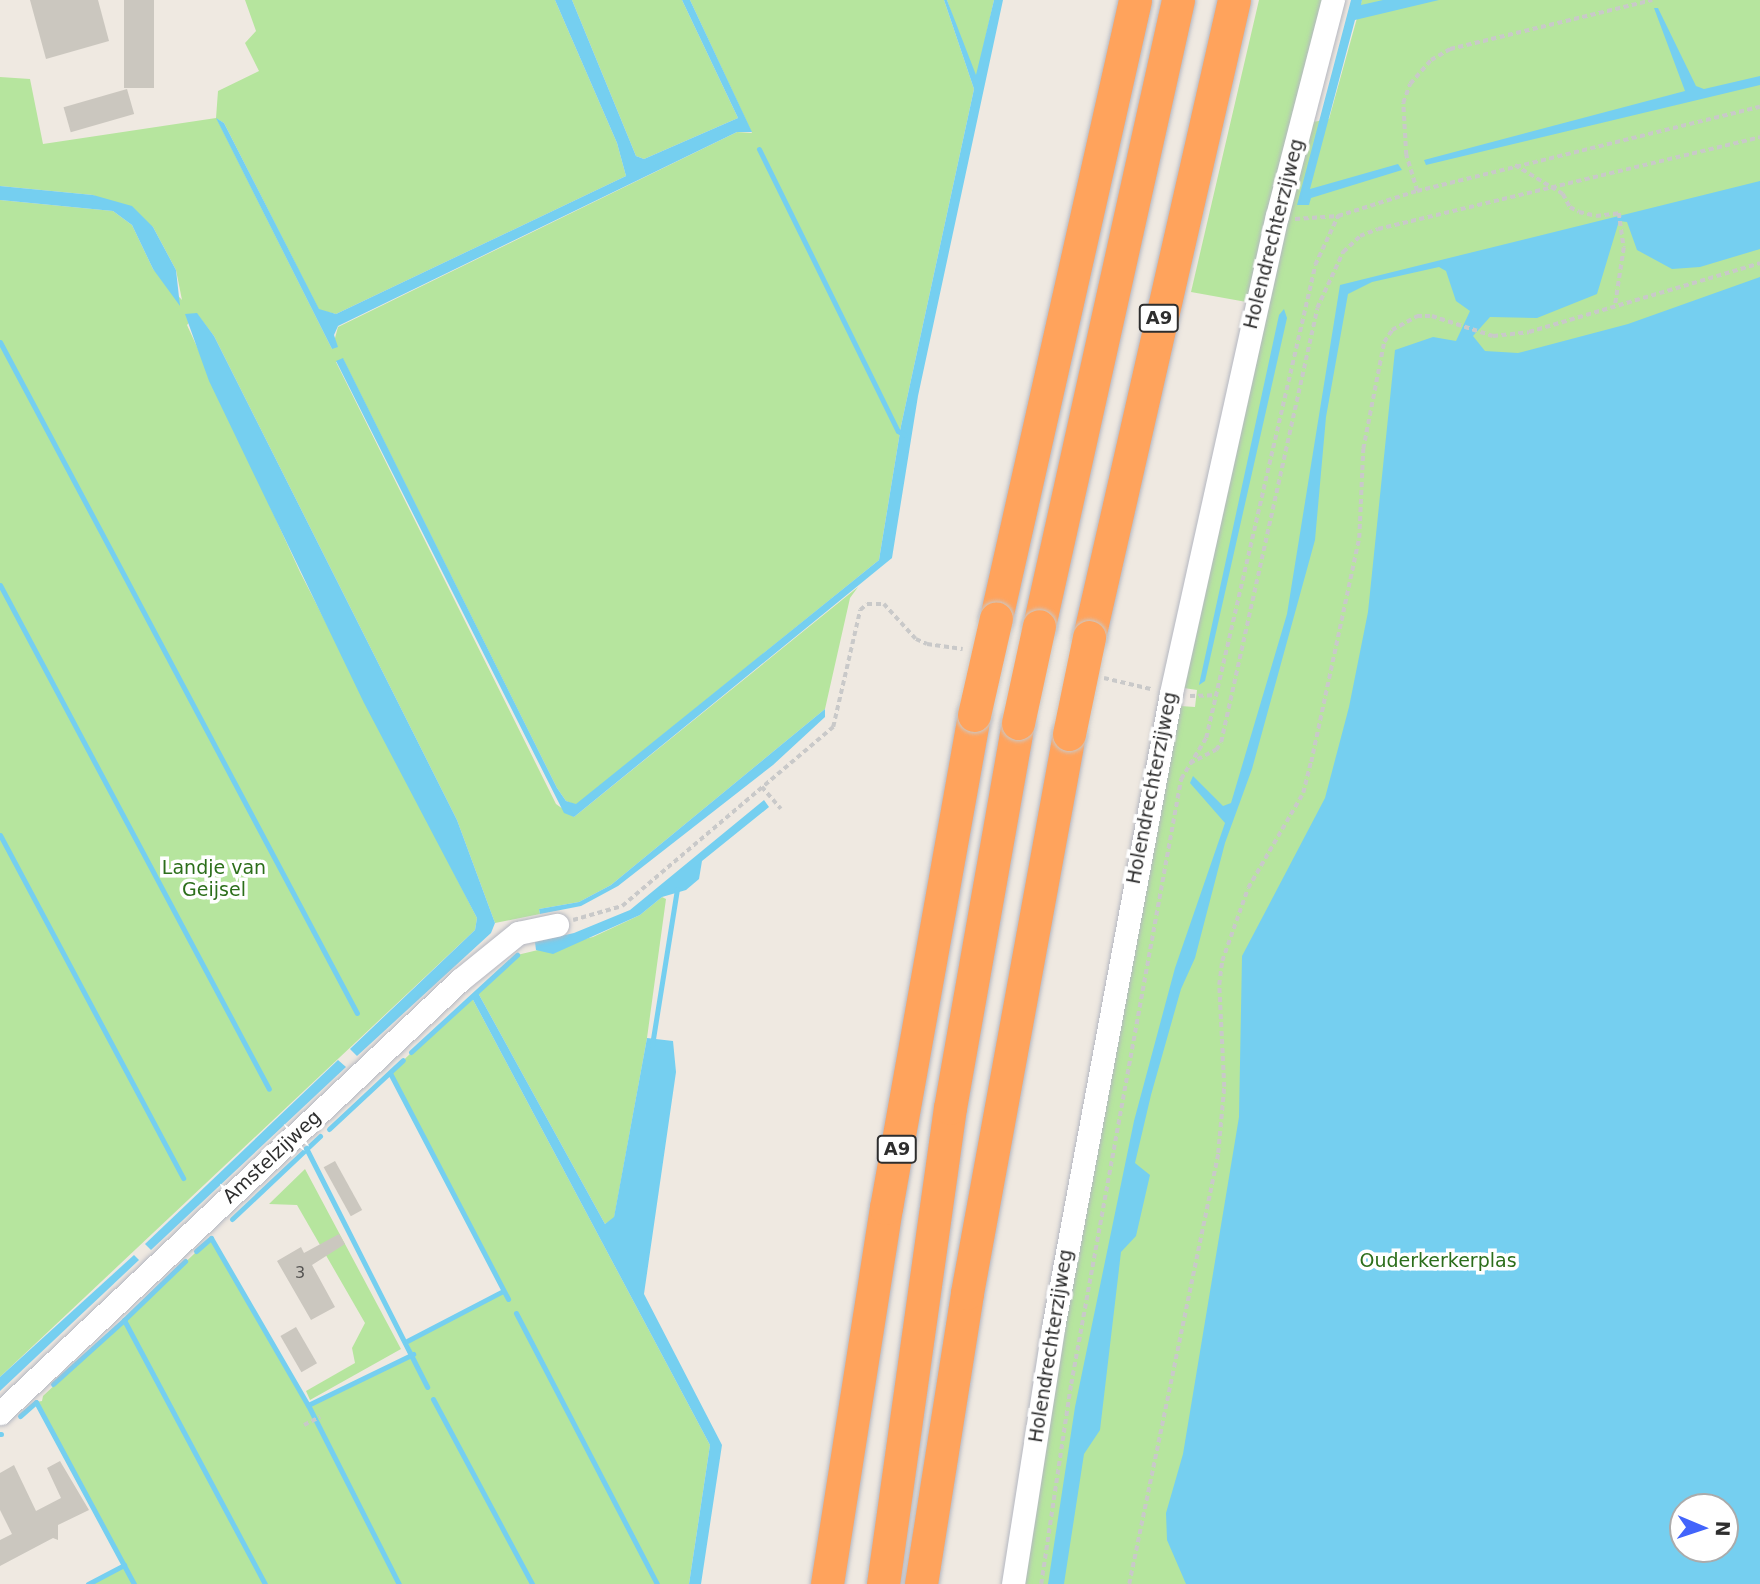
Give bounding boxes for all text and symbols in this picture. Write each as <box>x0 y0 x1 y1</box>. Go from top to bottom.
street label: Holendrechterzijweg <box>1239 136 1309 332</box>
road number: A9 <box>1138 304 1180 332</box>
street label: Holendrechterzijweg <box>1122 690 1182 886</box>
park label: Landje van Geijsel <box>162 857 266 901</box>
street label: Amstelzijweg <box>218 1106 326 1208</box>
road number: A9 <box>876 1134 918 1164</box>
street label: Holendrechterzijweg <box>1024 1248 1078 1444</box>
park label: Ouderkerkerplas <box>1359 1250 1517 1272</box>
house number: 3 <box>295 1263 305 1283</box>
north arrow <box>1669 1493 1739 1563</box>
text: N <box>1712 1520 1734 1537</box>

